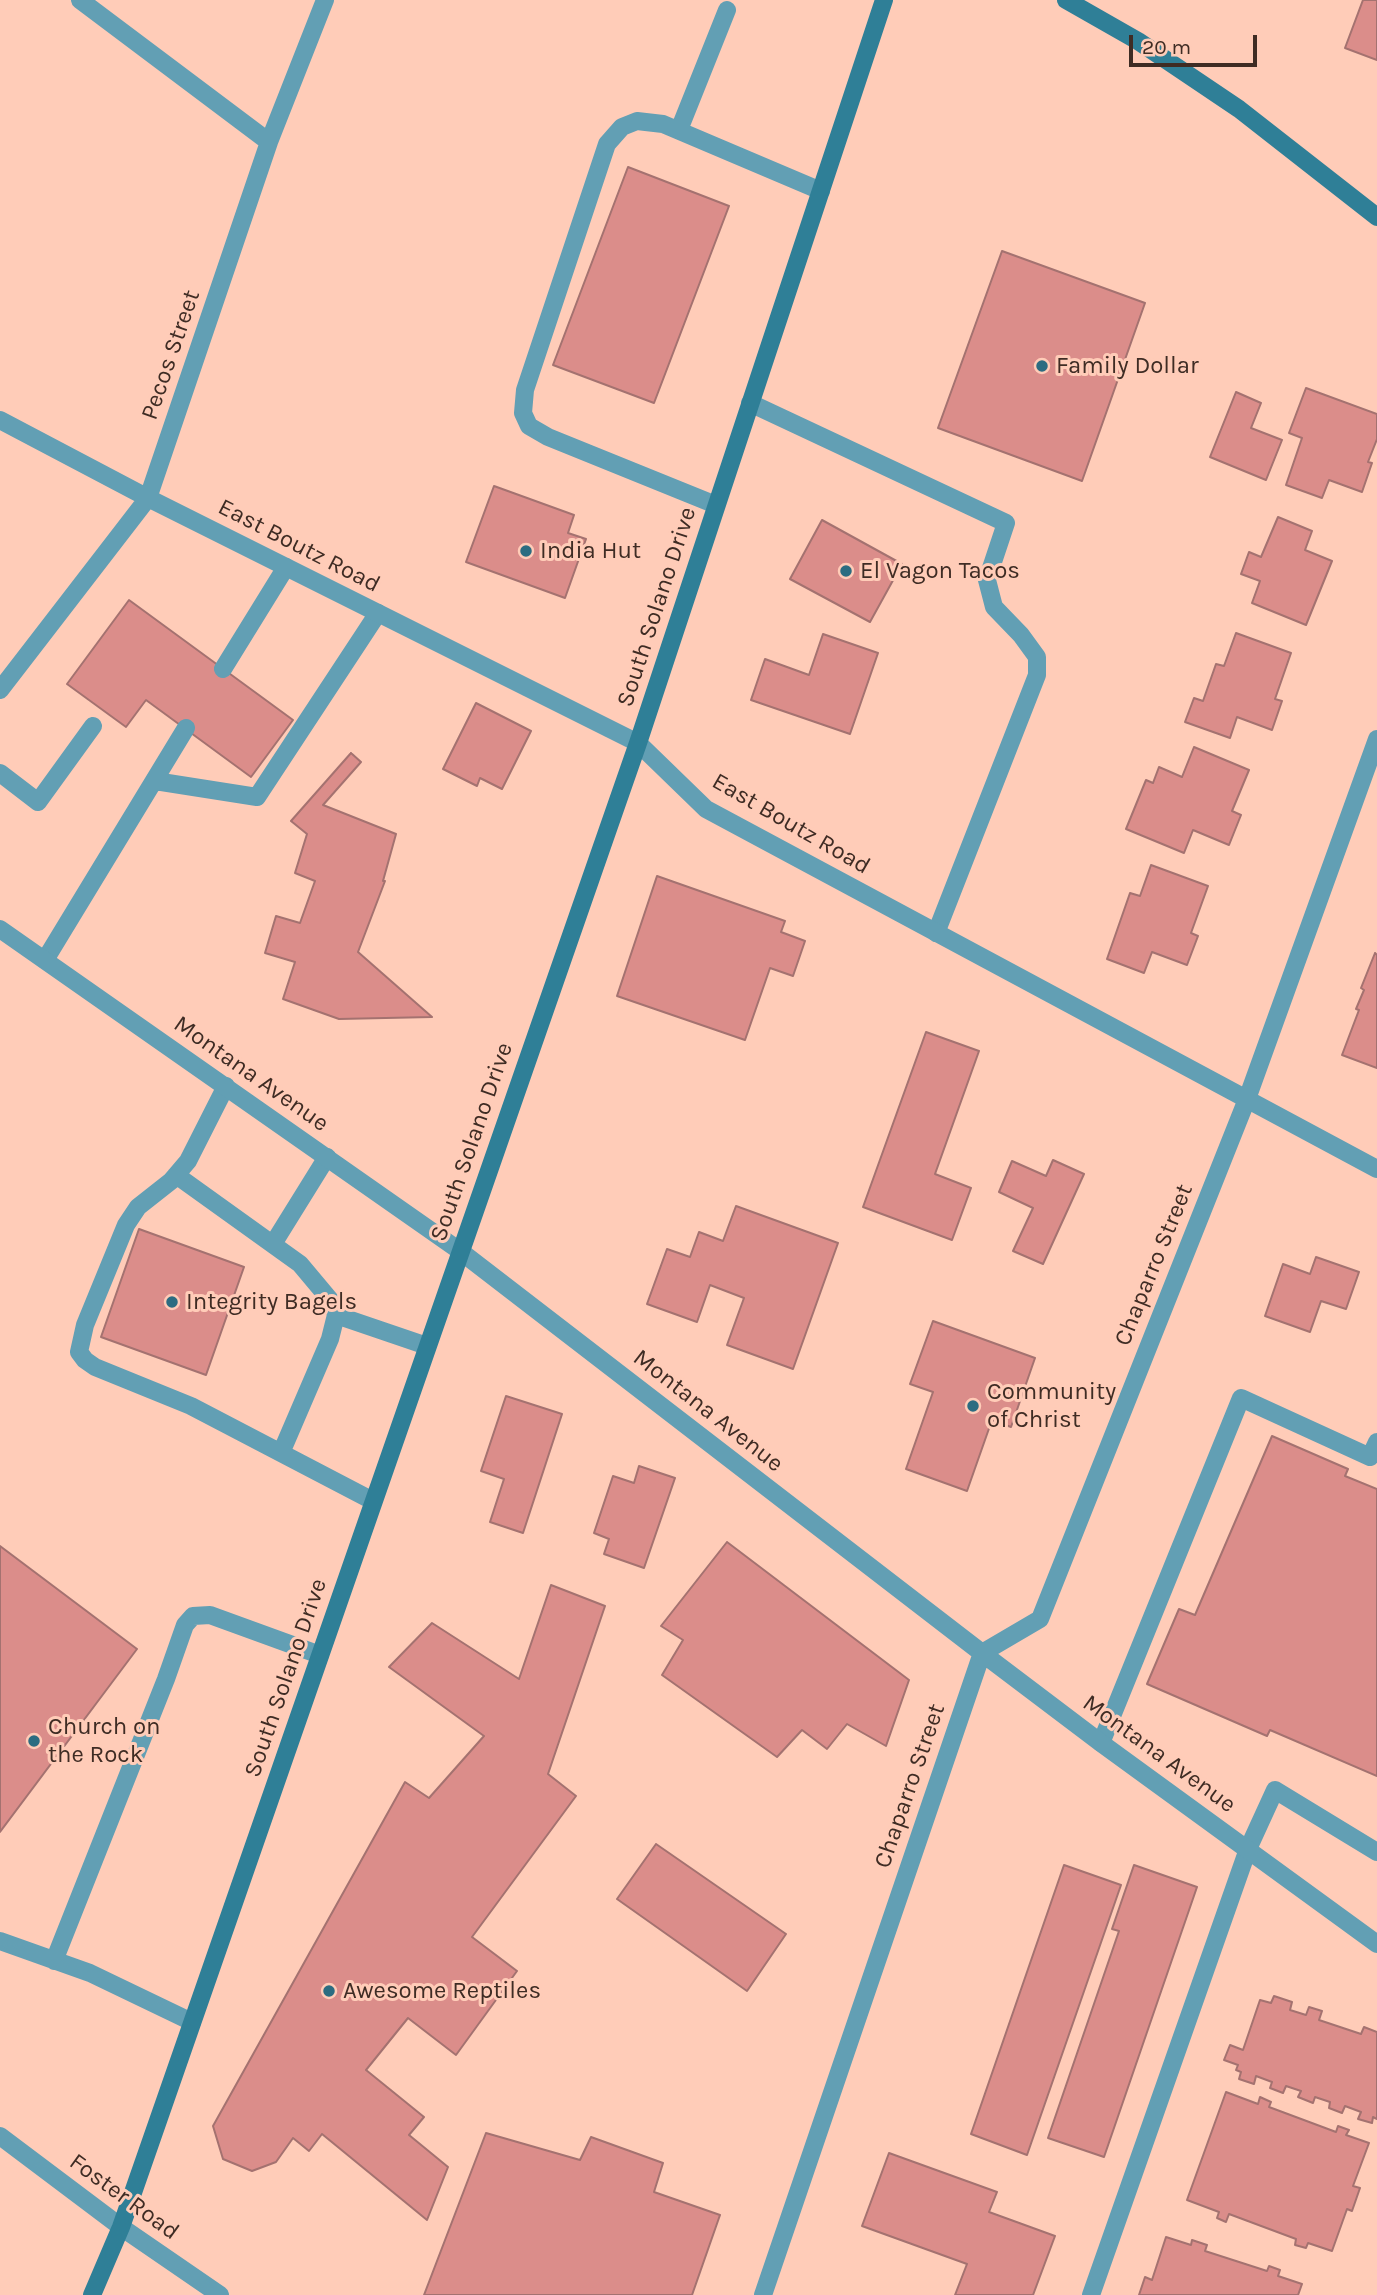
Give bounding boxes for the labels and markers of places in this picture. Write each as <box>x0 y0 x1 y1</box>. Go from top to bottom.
place label: Family Dollar <box>1056 352 1199 380</box>
marker: Family Dollar <box>1034 358 1050 374</box>
place label: India Hut <box>540 537 641 565</box>
marker: India Hut <box>518 543 534 559</box>
place label: El Vagon Tacos <box>860 557 1020 585</box>
marker: El Vagon Tacos <box>838 563 854 579</box>
place label: Integrity Bagels <box>186 1288 357 1316</box>
marker: Integrity Bagels <box>164 1294 180 1310</box>
place label: Community of Christ <box>987 1378 1116 1434</box>
marker: Community of Christ <box>965 1398 981 1414</box>
place label: Church on the Rock <box>48 1713 161 1769</box>
marker: Church on the Rock <box>26 1733 42 1749</box>
place label: Awesome Reptiles <box>343 1977 541 2005</box>
marker: Awesome Reptiles <box>321 1983 337 1999</box>

